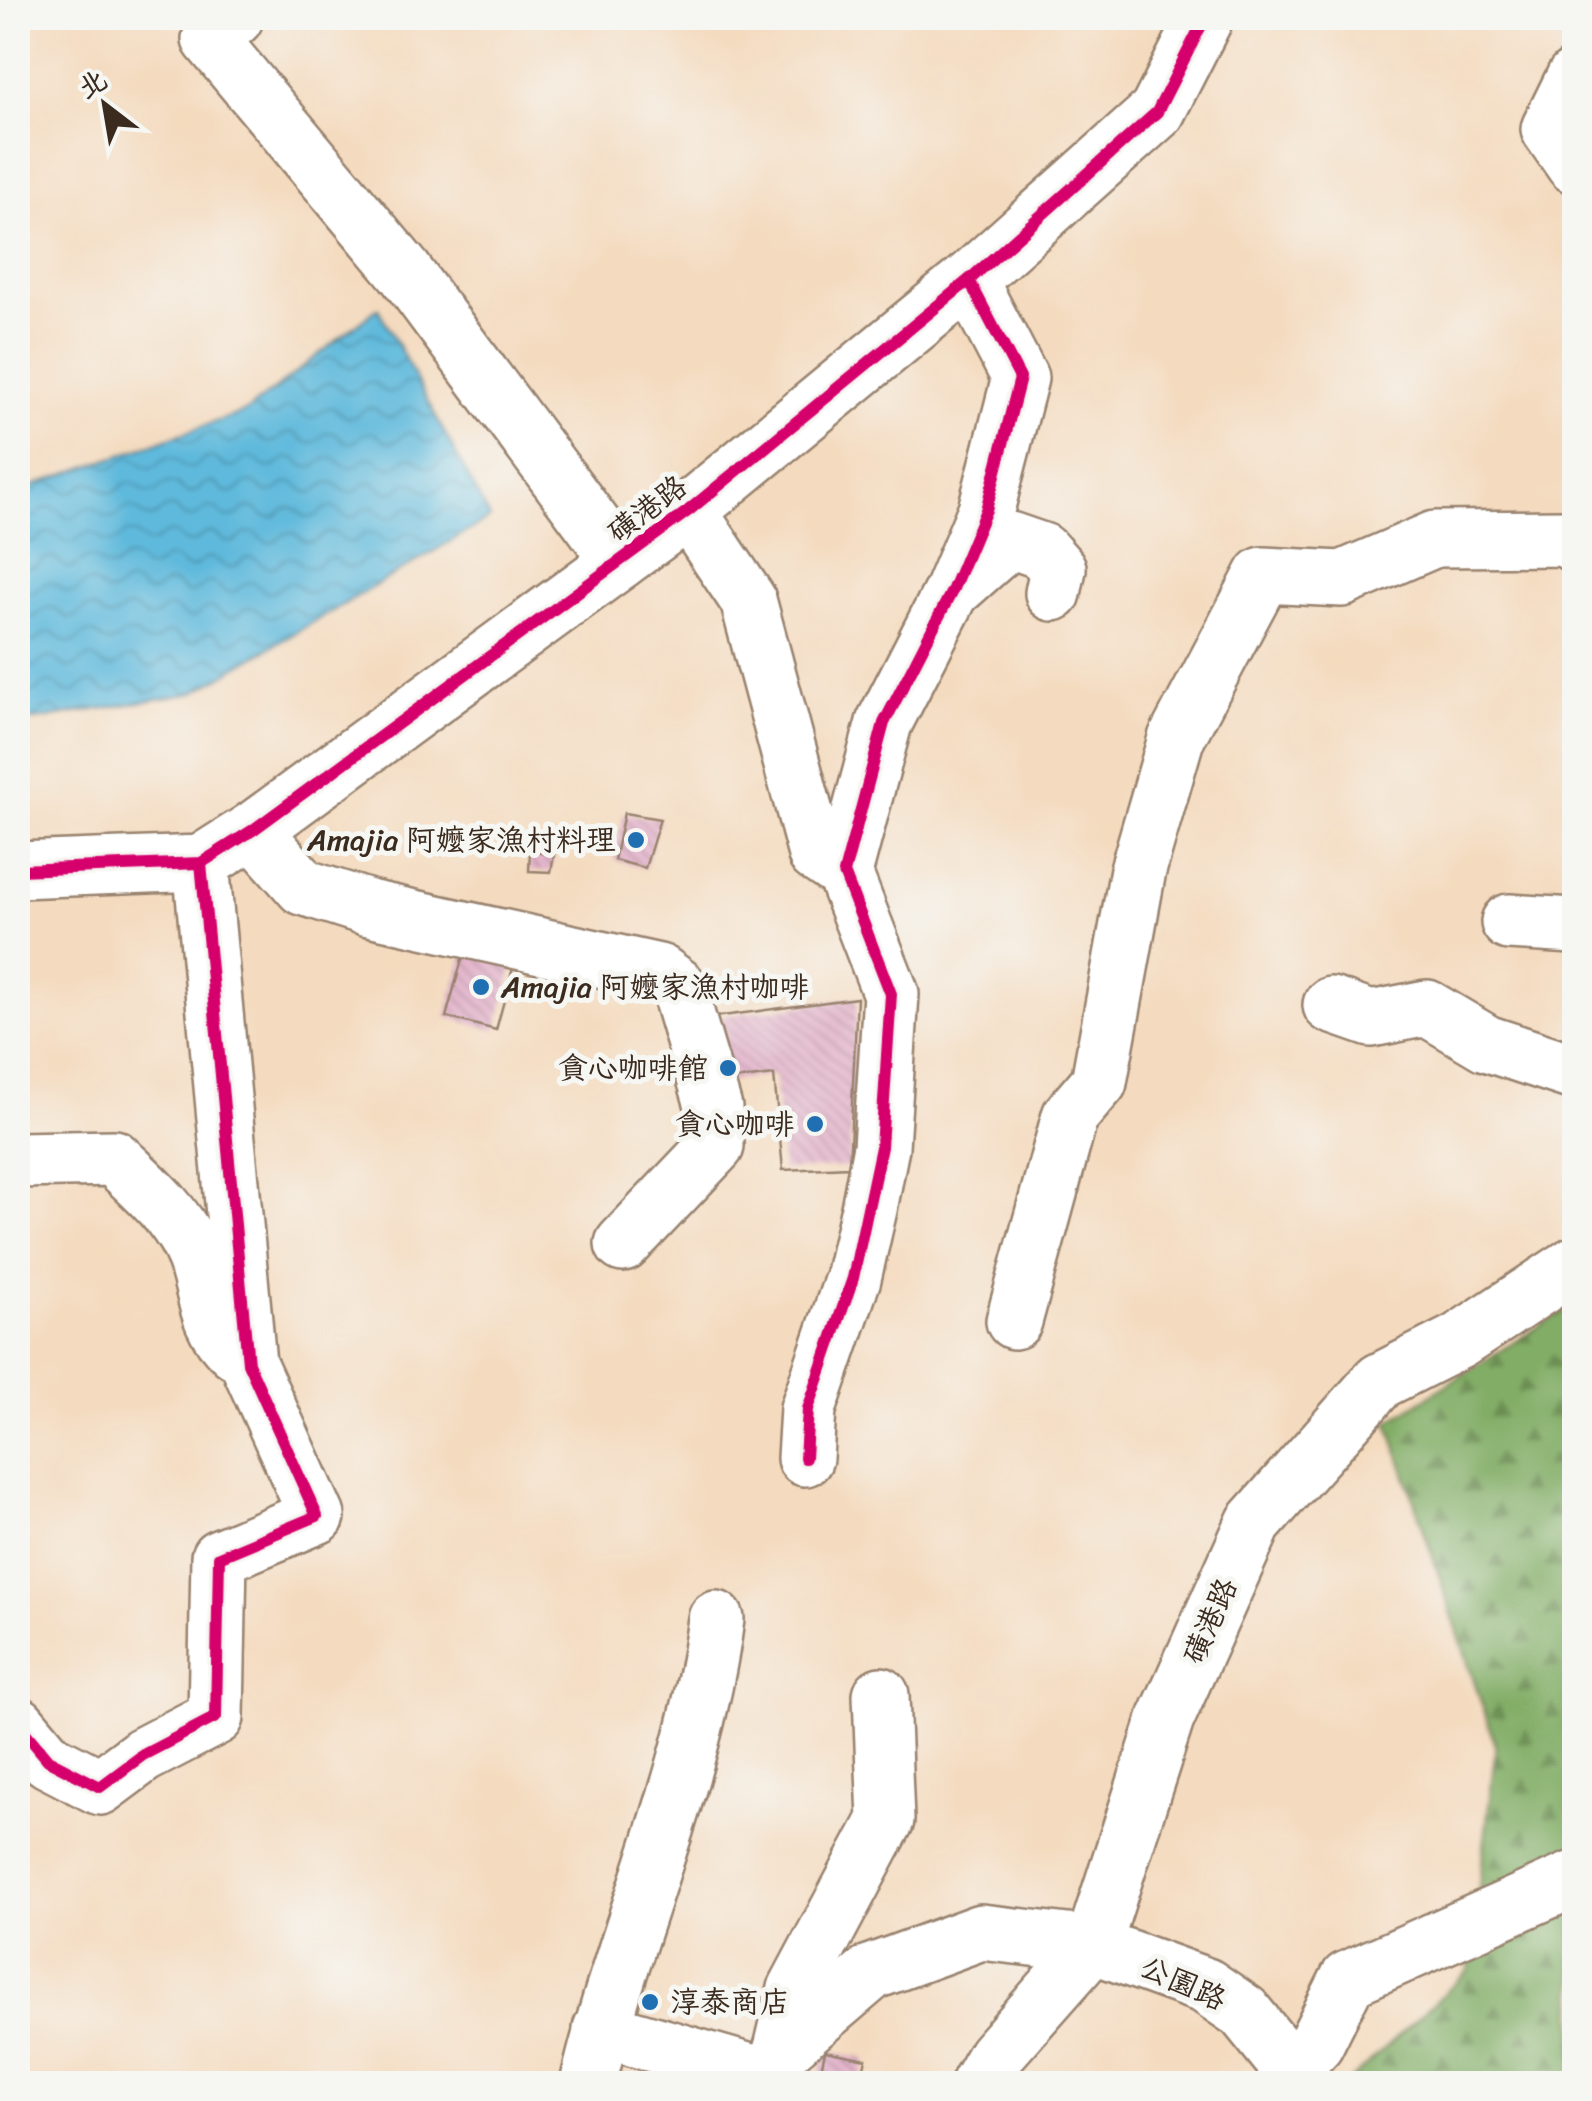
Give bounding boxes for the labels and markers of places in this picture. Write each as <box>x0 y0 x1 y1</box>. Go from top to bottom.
place label: Amajia 阿嬤家漁村料理 <box>306 813 616 867</box>
marker: Amajia 阿嬤家漁村料理 <box>625 829 647 851</box>
place label: Amajia 阿嬤家漁村咖啡 <box>500 960 810 1014</box>
marker: Amajia 阿嬤家漁村咖啡 <box>470 976 492 998</box>
place label: 貪心咖啡館 <box>558 1041 708 1095</box>
marker: 貪心咖啡館 <box>717 1057 739 1079</box>
place label: 貪心咖啡 <box>675 1097 795 1151</box>
marker: 貪心咖啡 <box>804 1113 826 1135</box>
place label: 淳泰商店 <box>670 1975 790 2029</box>
marker: 淳泰商店 <box>639 1991 661 2013</box>

